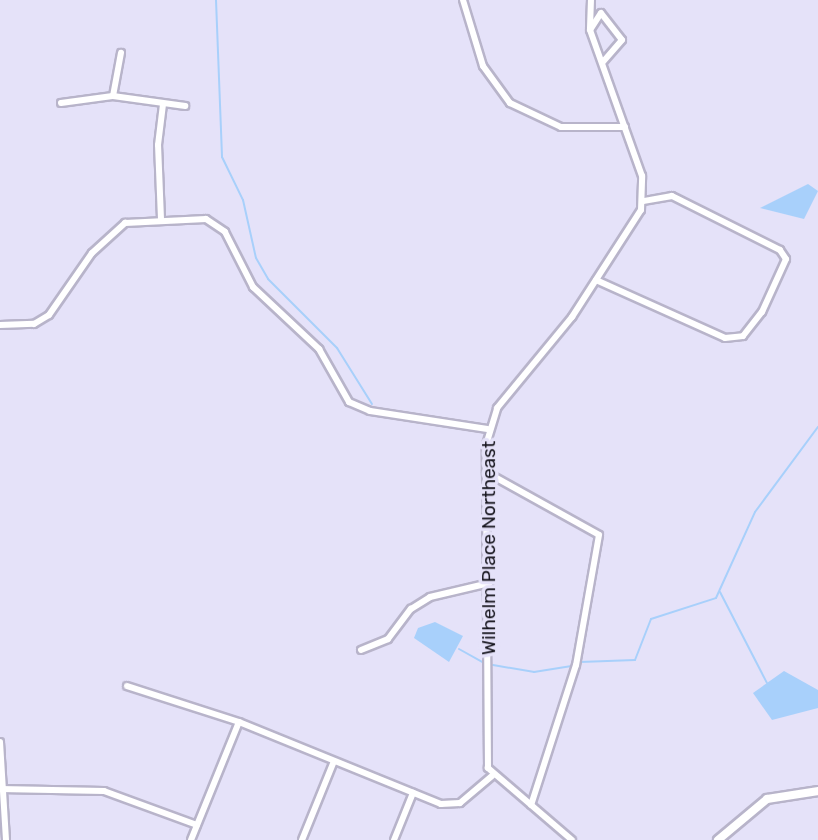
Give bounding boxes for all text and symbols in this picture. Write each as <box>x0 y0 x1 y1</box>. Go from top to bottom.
street label: Wilhelm Place Northeast <box>478 441 500 655</box>

